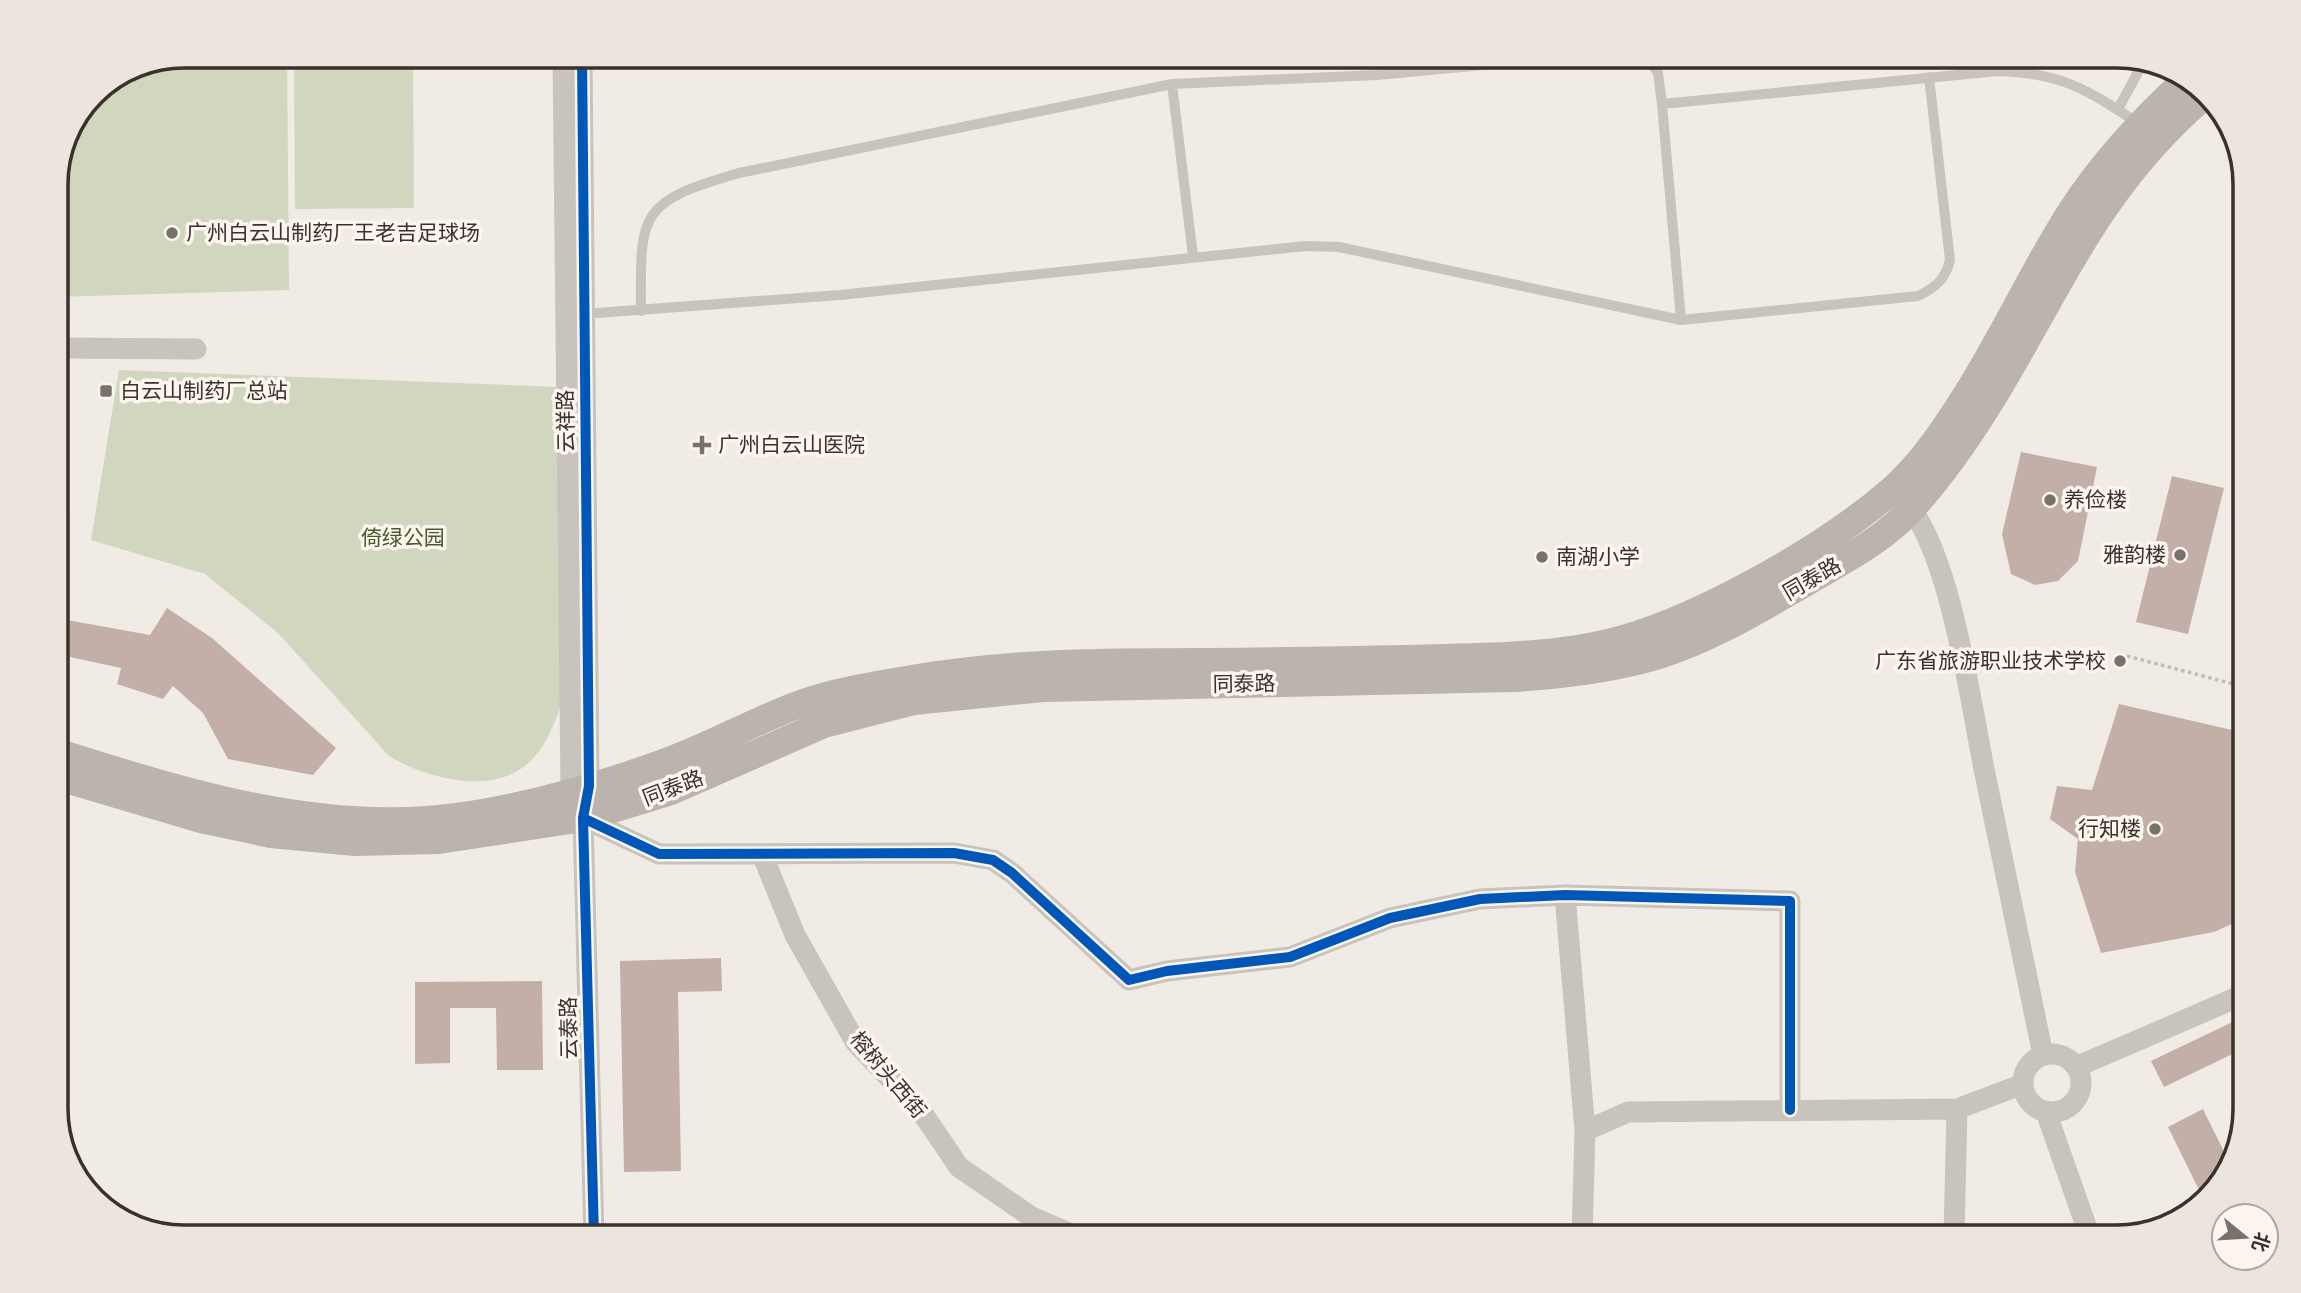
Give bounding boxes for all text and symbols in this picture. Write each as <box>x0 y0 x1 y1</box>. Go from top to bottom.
place label: 广州白云山制药厂王老吉足球场 <box>186 221 480 244</box>
marker: 广州白云山制药厂王老吉足球场 <box>164 225 180 241</box>
place label: 白云山制药厂总站 <box>120 379 288 402</box>
marker: 白云山制药厂总站 <box>98 383 114 399</box>
street label: 云祥路 <box>553 389 578 453</box>
place label: 广州白云山医院 <box>718 433 865 456</box>
marker: 广州白云山医院 <box>692 435 712 455</box>
place label: 养俭楼 <box>2064 488 2127 511</box>
marker: 养俭楼 <box>2042 492 2058 508</box>
park label: 倚绿公园 <box>361 526 445 549</box>
place label: 雅韵楼 <box>2103 543 2166 566</box>
place label: 南湖小学 <box>1556 545 1640 568</box>
marker: 雅韵楼 <box>2172 547 2188 563</box>
marker: 南湖小学 <box>1534 549 1550 565</box>
street label: 同泰路 <box>1779 553 1845 604</box>
place label: 广东省旅游职业技术学校 <box>1875 649 2106 672</box>
marker: 广东省旅游职业技术学校 <box>2112 653 2128 669</box>
street label: 同泰路 <box>1212 671 1276 696</box>
street label: 同泰路 <box>639 766 706 810</box>
place label: 行知楼 <box>2078 817 2141 840</box>
marker: 行知楼 <box>2147 821 2163 837</box>
street label: 云泰路 <box>556 996 581 1060</box>
street label: 榕树头西街 <box>846 1027 931 1122</box>
north arrow <box>2210 1202 2280 1272</box>
text: 北 <box>2248 1230 2274 1254</box>

